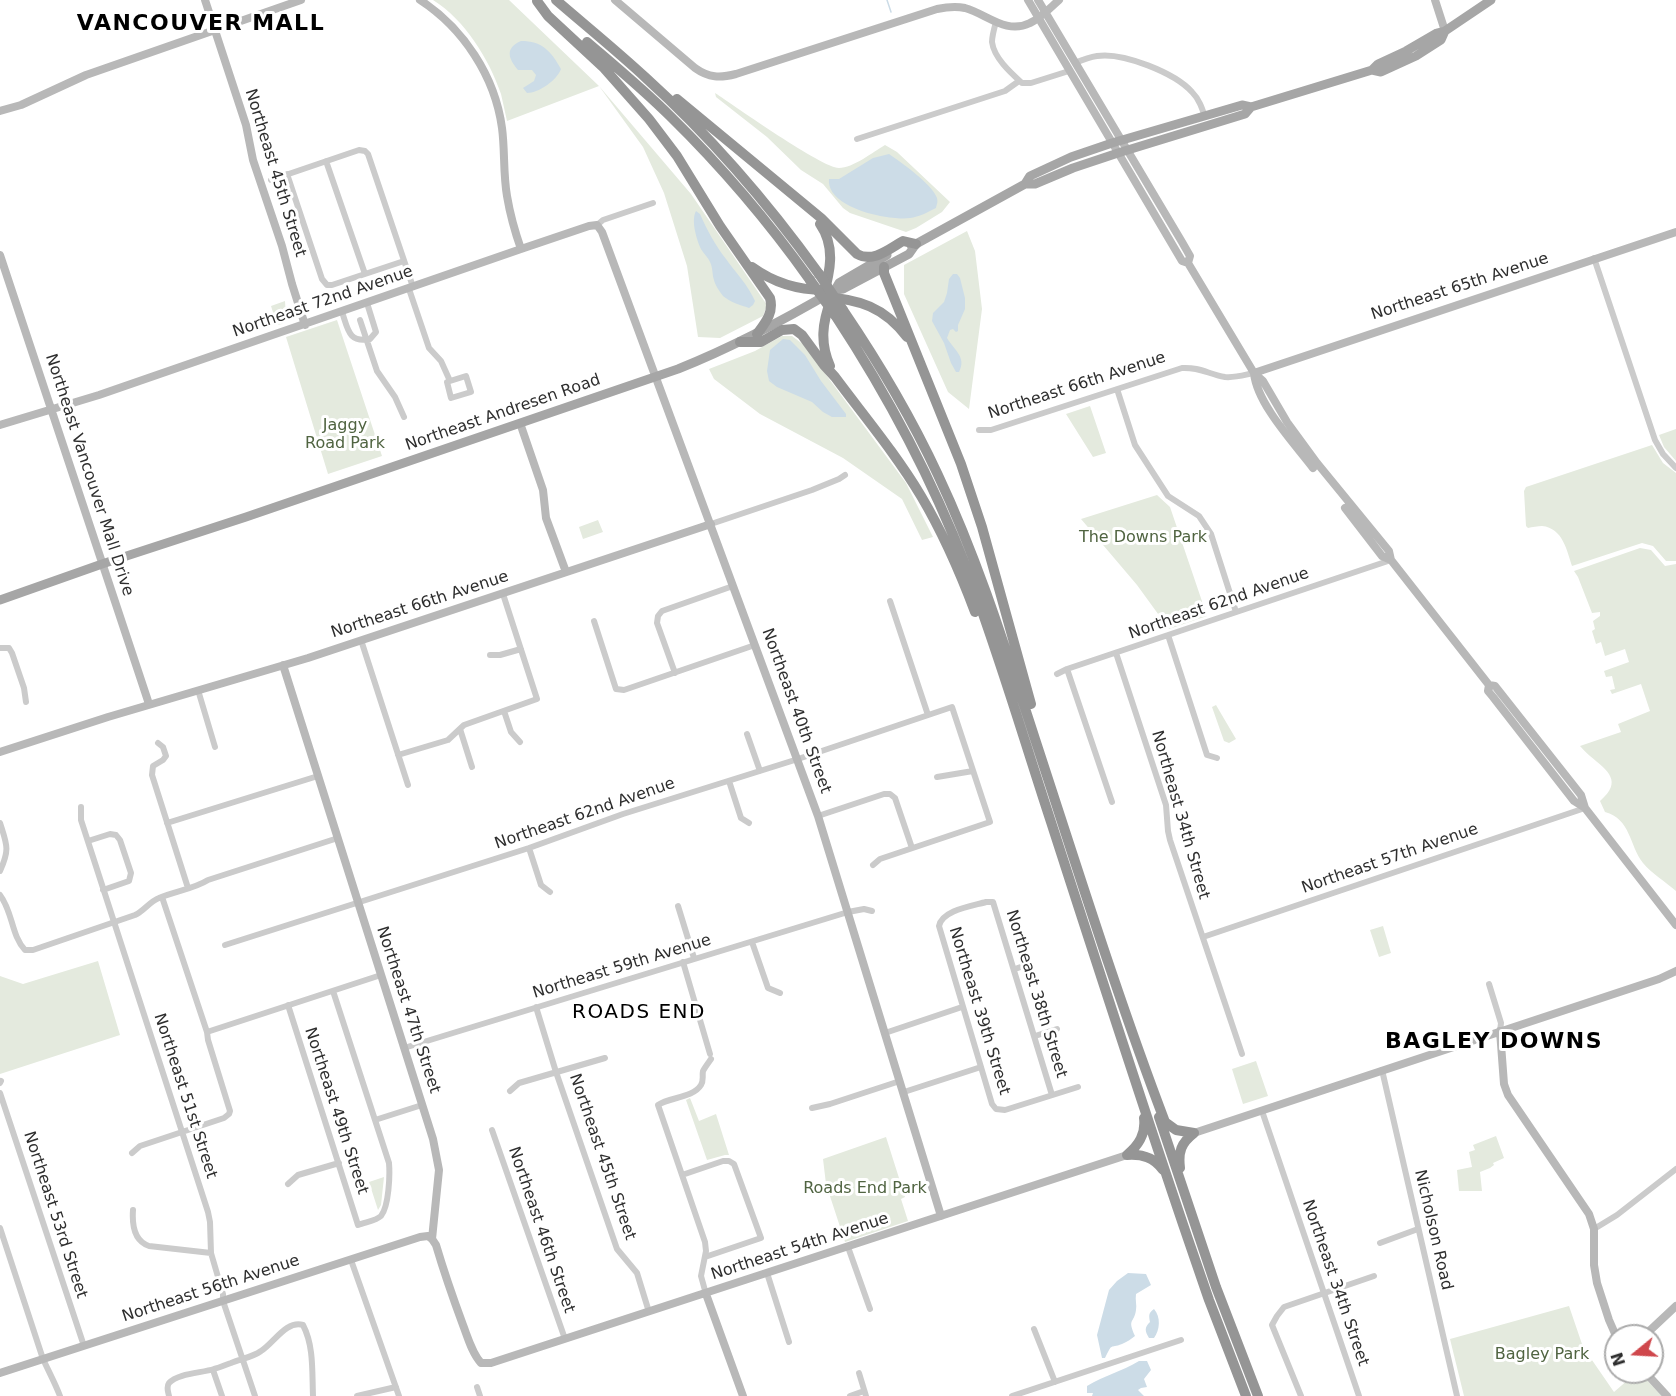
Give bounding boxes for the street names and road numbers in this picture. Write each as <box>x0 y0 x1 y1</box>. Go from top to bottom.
street label: Northeast 45th Street <box>240 87 310 259</box>
street label: Northeast 65th Avenue <box>1369 249 1551 325</box>
street label: Northeast 72nd Avenue <box>230 262 416 342</box>
street label: Northeast 66th Avenue <box>986 348 1168 424</box>
street label: Northeast Vancouver Mall Drive <box>41 351 137 599</box>
street label: Northeast Andresen Road <box>403 371 603 455</box>
street label: Northeast 62nd Avenue <box>1126 564 1312 644</box>
street label: Northeast 66th Avenue <box>329 567 511 643</box>
street label: Northeast 40th Street <box>757 626 835 796</box>
street label: Northeast 34th Street <box>1147 728 1213 902</box>
street label: Northeast 62nd Avenue <box>492 774 678 854</box>
street label: Northeast 57th Avenue <box>1299 820 1481 898</box>
street label: Northeast 38th Street <box>1001 908 1071 1080</box>
street label: Northeast 47th Street <box>372 924 444 1096</box>
street label: Northeast 39th Street <box>944 925 1014 1097</box>
street label: Northeast 59th Avenue <box>531 931 713 1003</box>
street label: Northeast 51st Street <box>149 1011 221 1181</box>
street label: Northeast 49th Street <box>300 1025 372 1197</box>
street label: Northeast 45th Street <box>565 1071 639 1243</box>
street label: Northeast 53rd Street <box>19 1129 91 1301</box>
street label: Northeast 46th Street <box>504 1144 578 1316</box>
street label: Nicholson Road <box>1410 1168 1456 1292</box>
street label: Northeast 34th Street <box>1298 1197 1372 1369</box>
street label: Northeast 54th Avenue <box>709 1209 891 1285</box>
street label: Northeast 56th Avenue <box>120 1251 302 1327</box>

